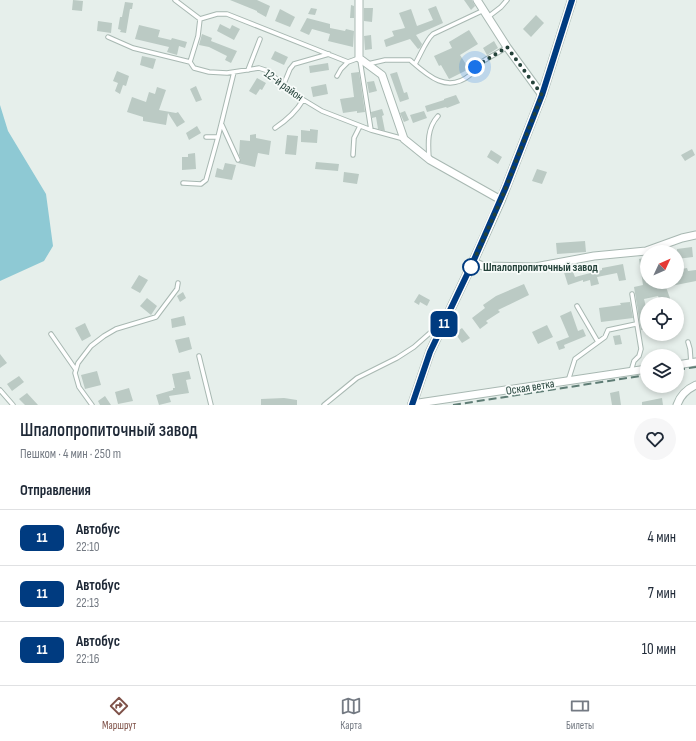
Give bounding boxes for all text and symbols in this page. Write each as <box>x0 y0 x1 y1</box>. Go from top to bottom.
your location <box>465 57 485 77</box>
street label: 12-й район <box>261 66 306 105</box>
north arrow <box>640 245 684 289</box>
map controls <box>640 245 684 393</box>
marker: Шпалопропиточный завод <box>462 258 480 276</box>
place label: Шпалопропиточный завод <box>483 260 598 275</box>
button: locate <box>640 297 684 341</box>
line badge: 11 <box>426 311 462 337</box>
text: 11 <box>439 315 449 332</box>
button: layers <box>640 349 684 393</box>
street label: Оская ветка <box>505 376 556 399</box>
button: heart <box>634 418 676 460</box>
text: Шпалопропиточный завод <box>20 419 197 442</box>
text: Пешком · 4 мин · 250 m <box>20 446 121 462</box>
text: Отправления <box>20 481 91 500</box>
text: Автобус <box>76 520 120 539</box>
text: 4 мин <box>647 528 676 547</box>
text: 11 <box>37 529 47 546</box>
text: 22:10 <box>76 539 100 555</box>
text: Автобус <box>76 576 120 595</box>
text: 7 мин <box>648 584 676 603</box>
text: 11 <box>37 585 47 602</box>
text: 22:13 <box>76 595 99 611</box>
text: Автобус <box>76 632 120 651</box>
text: 10 мин <box>642 640 676 659</box>
text: 11 <box>37 641 47 658</box>
text: 22:16 <box>76 651 99 667</box>
tab: Маршрут <box>102 695 136 732</box>
tab: Карта <box>340 695 362 732</box>
tab: Билеты <box>566 695 594 732</box>

